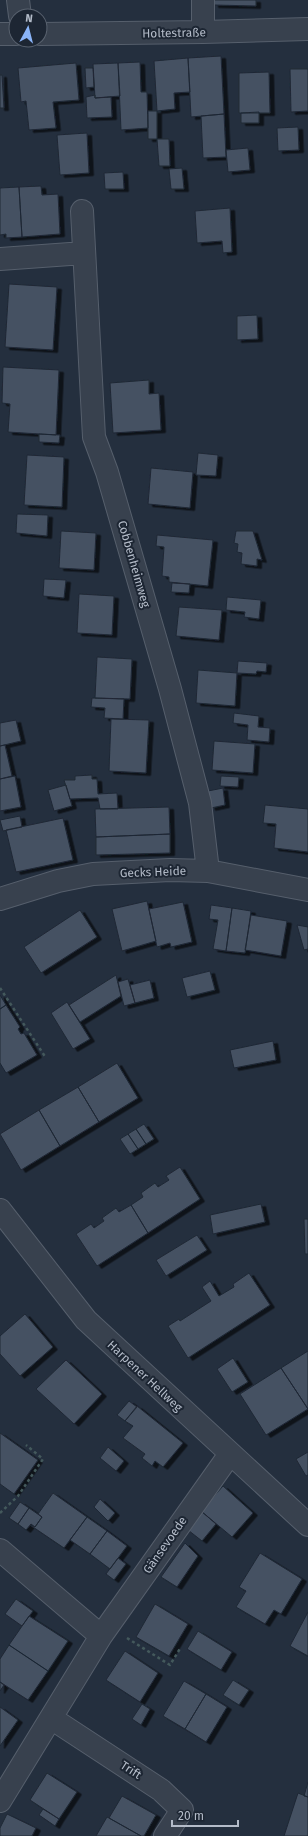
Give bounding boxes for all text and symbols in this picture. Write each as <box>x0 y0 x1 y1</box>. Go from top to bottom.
north arrow <box>8 8 48 48</box>
text: N <box>25 12 34 25</box>
street label: Holtestraße <box>142 25 206 41</box>
street label: Cobbenheimweg <box>115 519 153 610</box>
street label: Gecks Heide <box>120 864 186 880</box>
street label: Harpener Hellweg <box>105 1338 186 1415</box>
street label: Gänsevoede <box>140 1514 190 1576</box>
street label: Trift <box>118 1758 145 1782</box>
scale bar <box>172 1802 238 1828</box>
text: 20 m <box>178 1809 204 1823</box>

